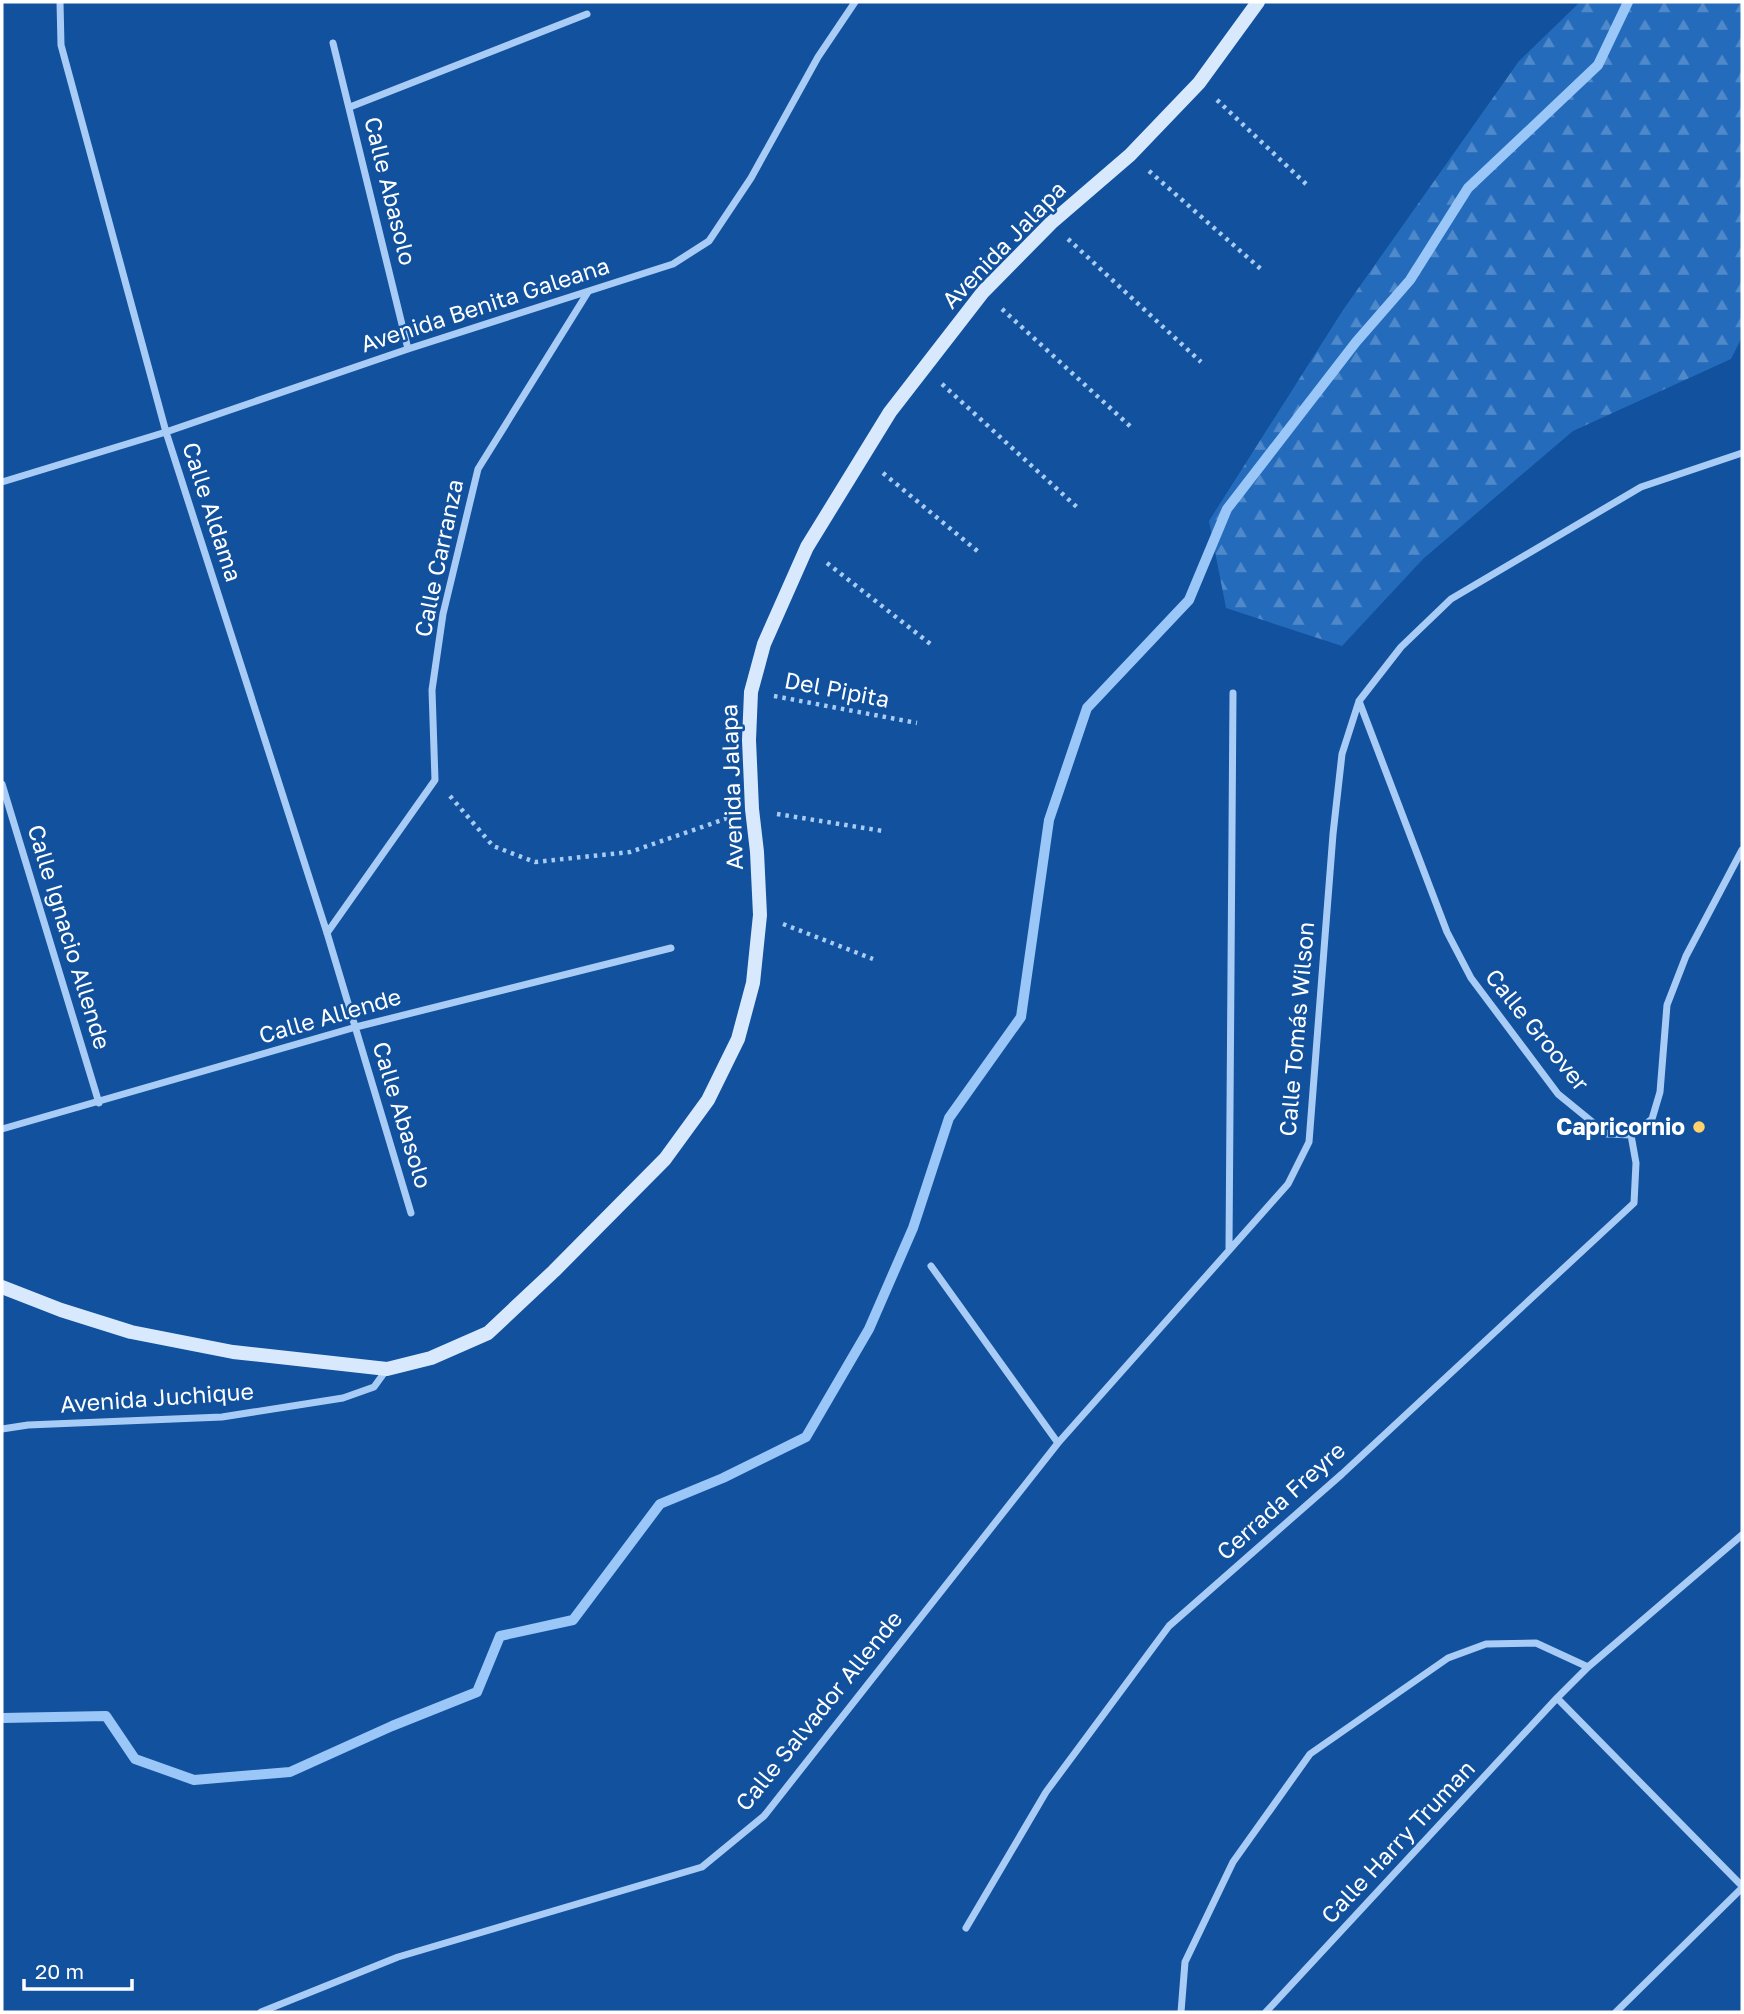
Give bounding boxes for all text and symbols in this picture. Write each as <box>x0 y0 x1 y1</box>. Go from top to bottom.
street label: Calle Abasolo <box>359 114 423 268</box>
street label: Avenida Jalapa <box>935 175 1071 314</box>
street label: Avenida Benita Galeana <box>357 251 613 358</box>
street label: Calle Aldama <box>177 439 249 585</box>
street label: Calle Carranza <box>408 476 468 639</box>
street label: Del Pipita <box>782 665 892 713</box>
street label: Avenida Jalapa <box>714 703 748 871</box>
street label: Calle Ignacio Allende <box>22 821 117 1052</box>
street label: Calle Tomás Wilson <box>1273 920 1319 1137</box>
street label: Calle Groover <box>1480 963 1596 1096</box>
street label: Calle Allende <box>255 981 404 1049</box>
street label: Calle Abasolo <box>367 1038 439 1191</box>
place label: Capricornio <box>1556 1112 1685 1140</box>
marker: Capricornio <box>1691 1119 1707 1135</box>
street label: Avenida Juchique <box>59 1376 255 1418</box>
street label: Cerrada Freyre <box>1210 1435 1350 1565</box>
street label: Calle Salvador Allende <box>729 1605 907 1816</box>
street label: Calle Harry Truman <box>1315 1754 1480 1929</box>
scale bar <box>24 1948 133 1992</box>
text: 20 m <box>35 1958 84 1984</box>

